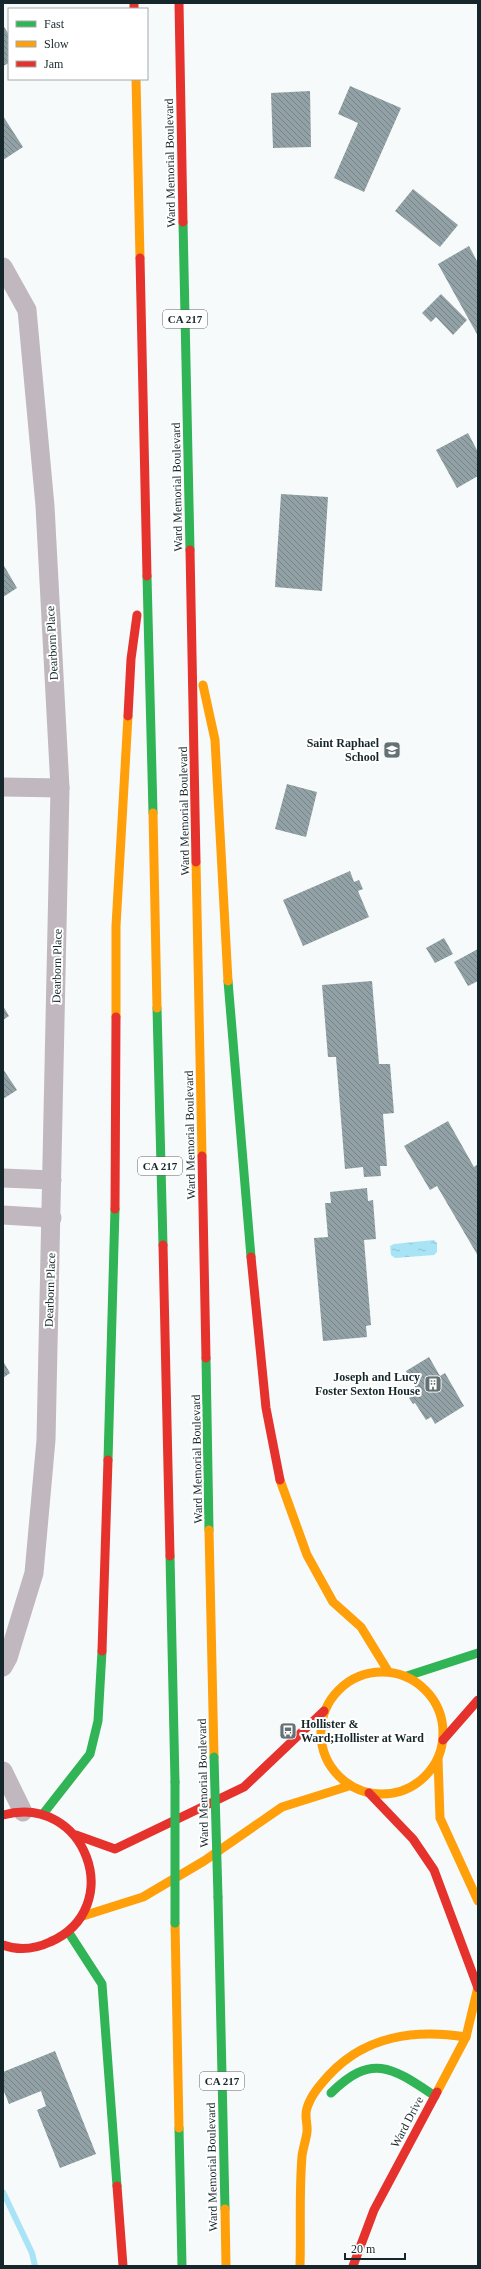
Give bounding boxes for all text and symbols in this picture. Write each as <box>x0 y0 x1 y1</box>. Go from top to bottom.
legend <box>8 8 148 80</box>
text: Fast <box>44 17 65 31</box>
text: Slow <box>44 37 69 51</box>
text: Jam <box>44 57 64 71</box>
street label: Ward Memorial Boulevard <box>162 98 178 228</box>
road number: CA 217 <box>163 310 207 328</box>
street label: Ward Memorial Boulevard <box>169 422 185 552</box>
street label: Dearborn Place <box>43 606 61 680</box>
place label: Saint Raphael School <box>307 736 380 764</box>
school or university icon: Saint Raphael School <box>382 740 402 760</box>
street label: Ward Memorial Boulevard <box>176 746 192 876</box>
street label: Dearborn Place <box>49 929 65 1003</box>
street label: Ward Memorial Boulevard <box>182 1070 198 1200</box>
road number: CA 217 <box>138 1157 182 1175</box>
street label: Dearborn Place <box>42 1253 58 1327</box>
place label: Joseph and Lucy Foster Sexton House <box>315 1370 421 1398</box>
building icon: Joseph and Lucy Foster Sexton House <box>423 1374 443 1394</box>
street label: Ward Memorial Boulevard <box>189 1394 205 1524</box>
place label: Hollister & Ward;Hollister at Ward <box>301 1717 424 1745</box>
street label: Ward Memorial Boulevard <box>195 1718 211 1848</box>
bus stop icon: Hollister & Ward;Hollister at Ward <box>278 1721 298 1741</box>
road number: CA 217 <box>200 2072 244 2090</box>
street label: Ward Drive <box>388 2094 426 2150</box>
street label: Ward Memorial Boulevard <box>204 2102 220 2232</box>
scale bar <box>345 2235 405 2261</box>
text: 20 m <box>351 2242 376 2256</box>

